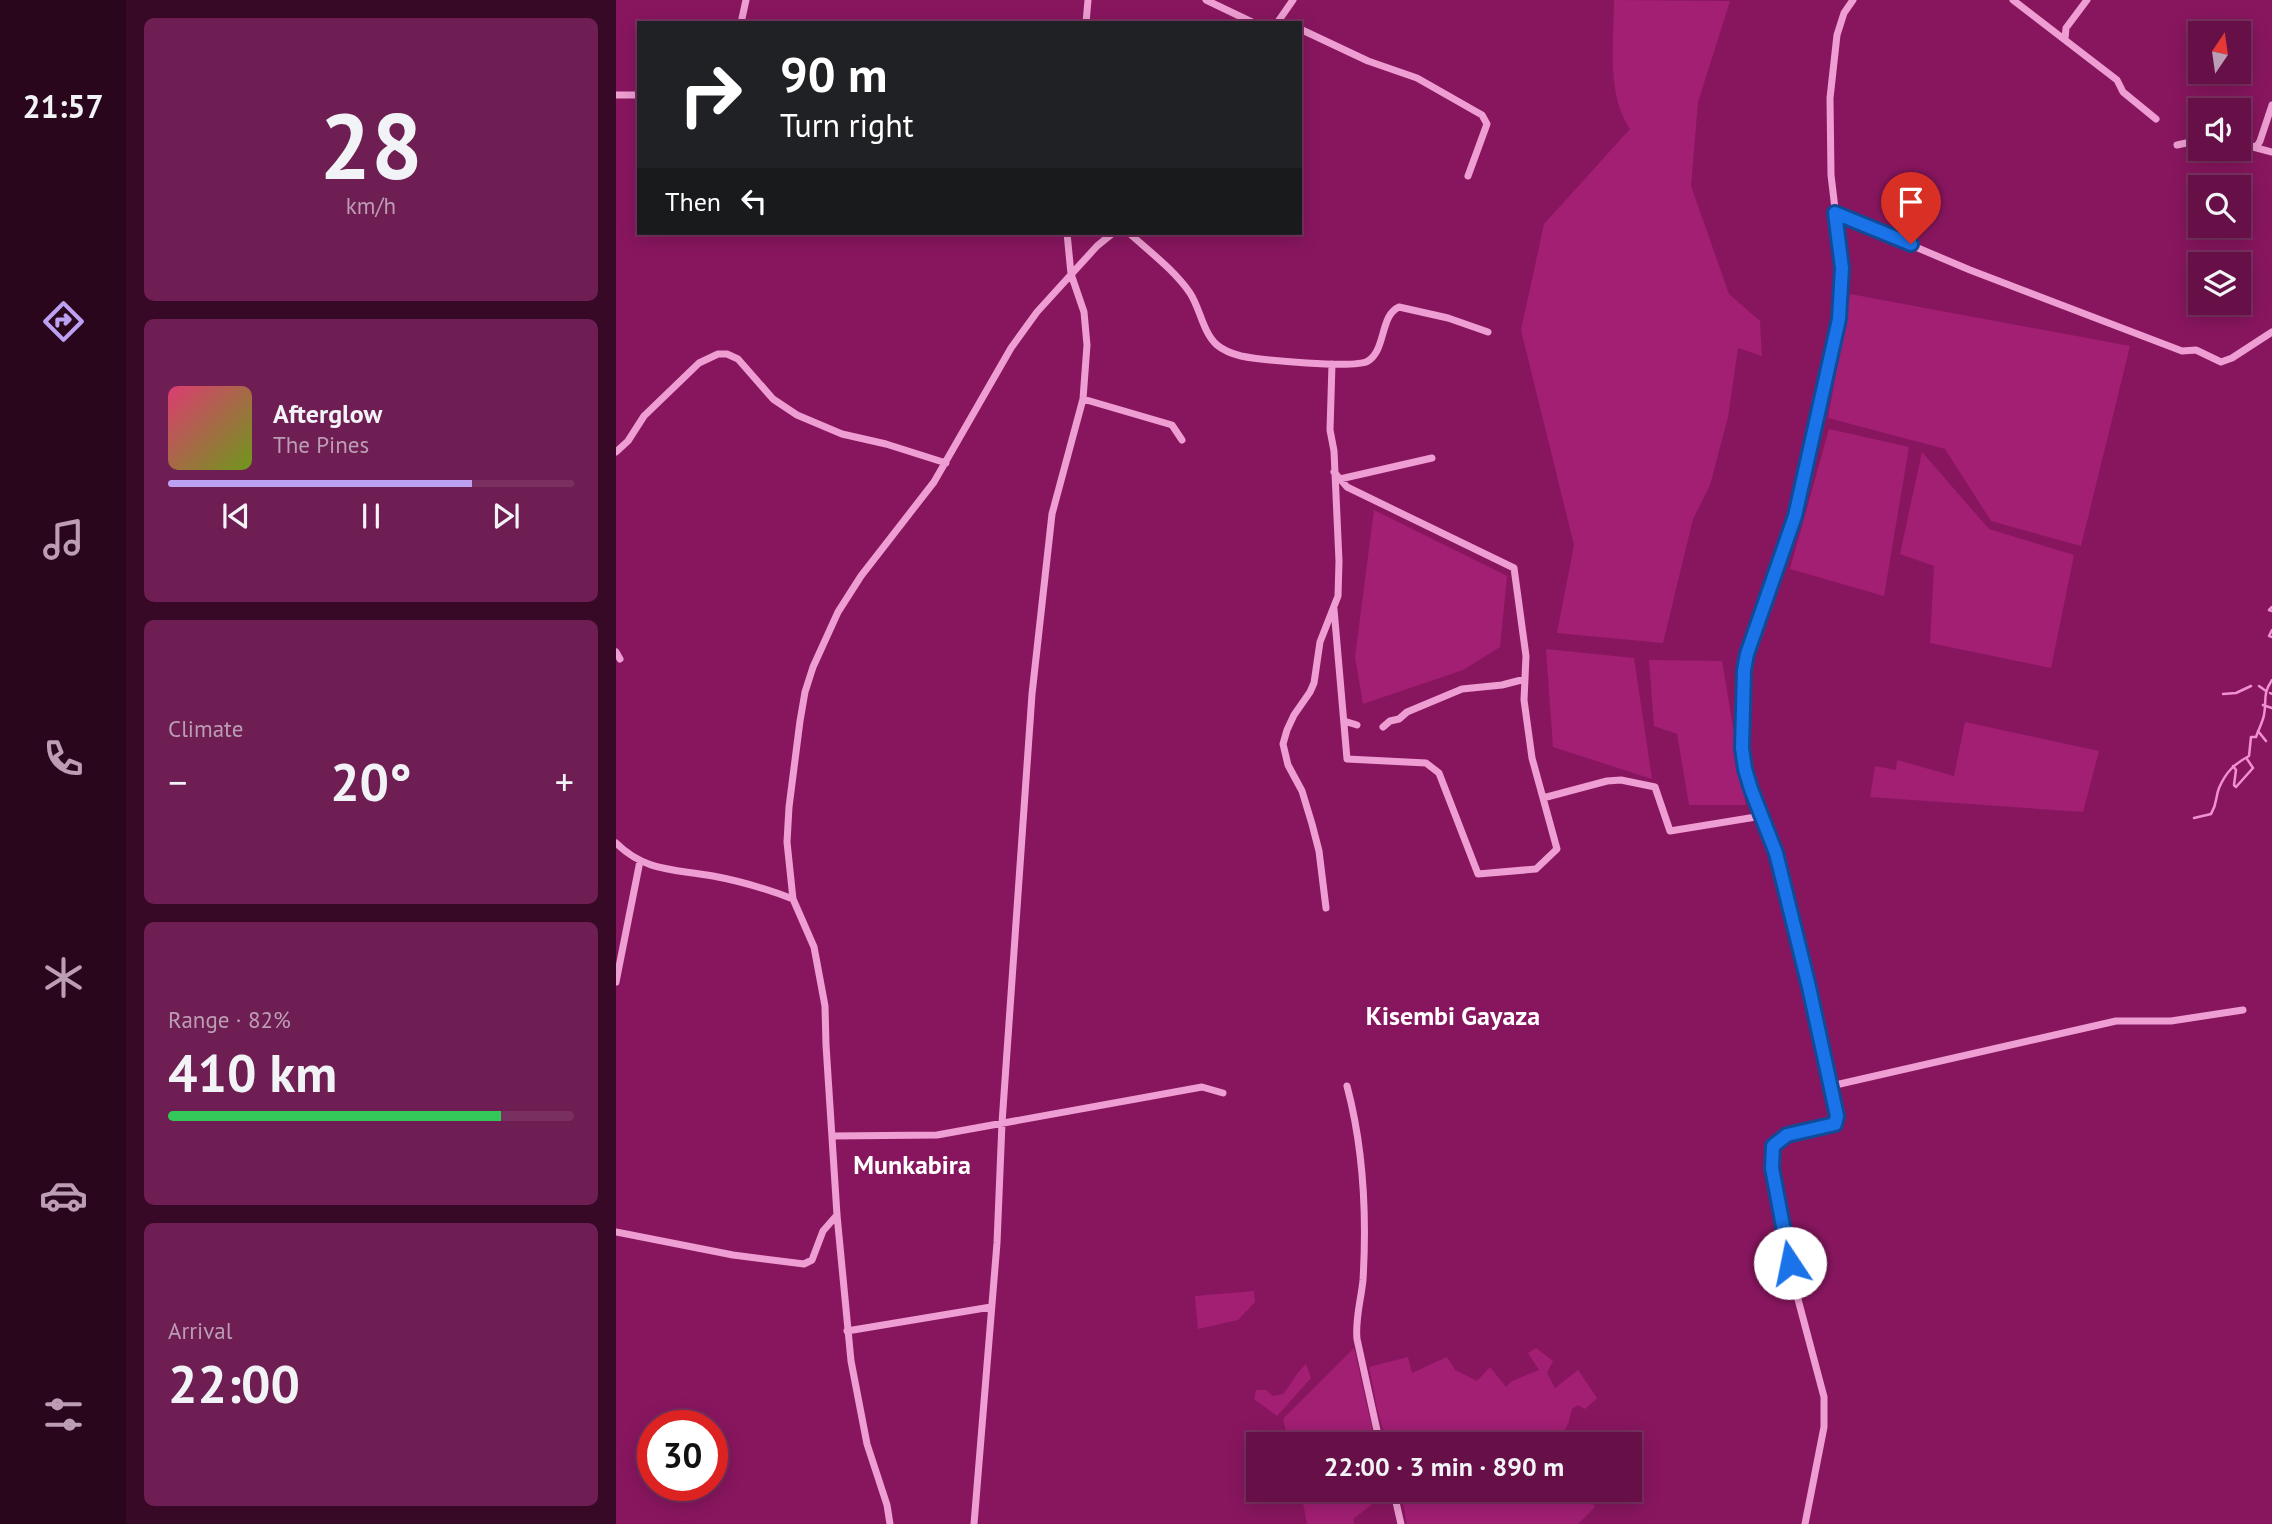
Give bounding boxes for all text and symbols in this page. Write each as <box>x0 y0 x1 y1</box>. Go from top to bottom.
north arrow <box>2188 21 2250 84</box>
map controls <box>2188 21 2251 315</box>
text: 90 m <box>780 42 887 106</box>
icon: right <box>665 49 756 140</box>
text: 21:57 <box>22 85 104 127</box>
text: 28 <box>319 86 423 204</box>
button: sound <box>2188 98 2251 161</box>
text: Turn right <box>780 104 914 146</box>
pin <box>1881 172 1941 244</box>
button: search <box>2188 175 2251 238</box>
icon: left <box>735 182 773 220</box>
icon: arrive <box>1892 183 1930 221</box>
text: Then <box>665 185 721 218</box>
text: km/h <box>346 191 396 220</box>
button: layers <box>2188 252 2251 315</box>
icon: directions <box>39 297 88 346</box>
text: Afterglow <box>273 397 382 430</box>
text: The Pines <box>273 430 369 459</box>
icon: previous <box>217 497 255 535</box>
icon: pause <box>352 497 390 535</box>
icon: next <box>487 497 525 535</box>
icon: music <box>39 515 88 564</box>
text: Climate <box>168 714 243 743</box>
icon: phone <box>39 734 88 783</box>
text: 20° <box>330 748 412 815</box>
text: − <box>168 757 187 806</box>
text: + <box>555 757 574 806</box>
icon: climate <box>39 953 88 1002</box>
district label: Kisembi Gayaza <box>1366 999 1540 1032</box>
text: Range · 82% <box>168 1005 291 1034</box>
text: 410 km <box>168 1039 337 1106</box>
district label: Munkabira <box>853 1148 971 1181</box>
icon: car <box>39 1171 88 1220</box>
position arrow <box>1753 1226 1827 1300</box>
text: Arrival <box>168 1316 232 1345</box>
text: 22:00 <box>168 1350 300 1417</box>
icon: filters <box>39 1390 88 1439</box>
speed limit sign: 30 <box>637 1410 728 1501</box>
text: 22:00 · 3 min · 890 m <box>1324 1450 1564 1483</box>

